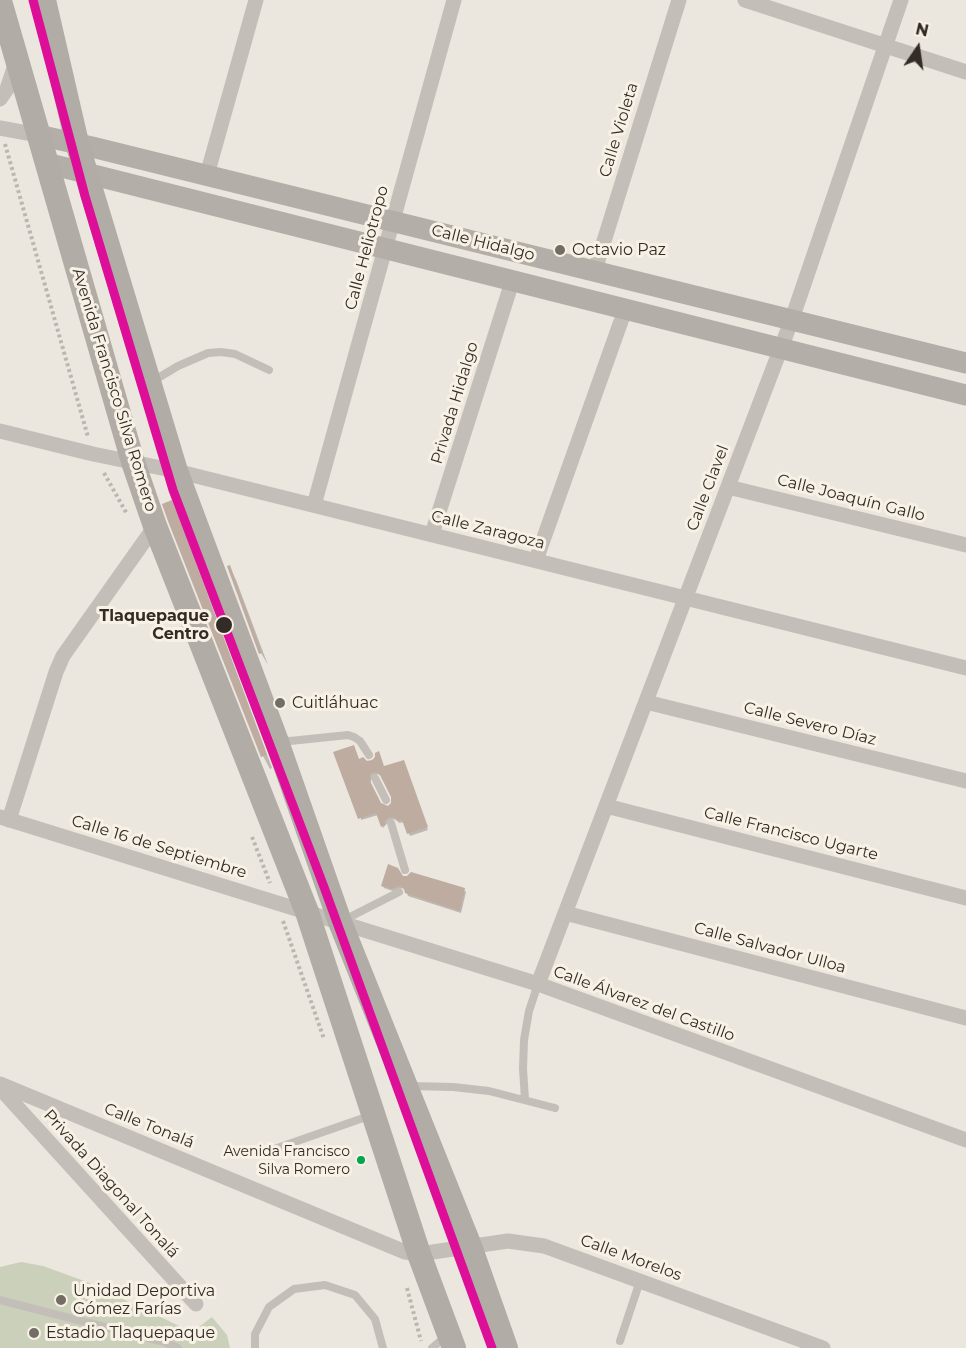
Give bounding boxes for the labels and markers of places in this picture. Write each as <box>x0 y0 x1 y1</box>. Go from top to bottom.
place label: Octavio Paz <box>572 240 666 260</box>
marker: Octavio Paz <box>553 243 567 257</box>
place label: Tlaquepaque Centro <box>99 606 209 644</box>
marker: Tlaquepaque Centro <box>214 615 234 635</box>
place label: Cuitláhuac <box>292 693 378 713</box>
marker: Cuitláhuac <box>273 696 287 710</box>
place label: Avenida Francisco Silva Romero <box>223 1144 350 1176</box>
marker: Avenida Francisco Silva Romero <box>355 1154 367 1166</box>
place label: Unidad Deportiva Gómez Farías <box>73 1281 215 1319</box>
marker: Unidad Deportiva Gómez Farías <box>54 1293 68 1307</box>
place label: Estadio Tlaquepaque <box>46 1323 215 1343</box>
marker: Estadio Tlaquepaque <box>27 1326 41 1340</box>

